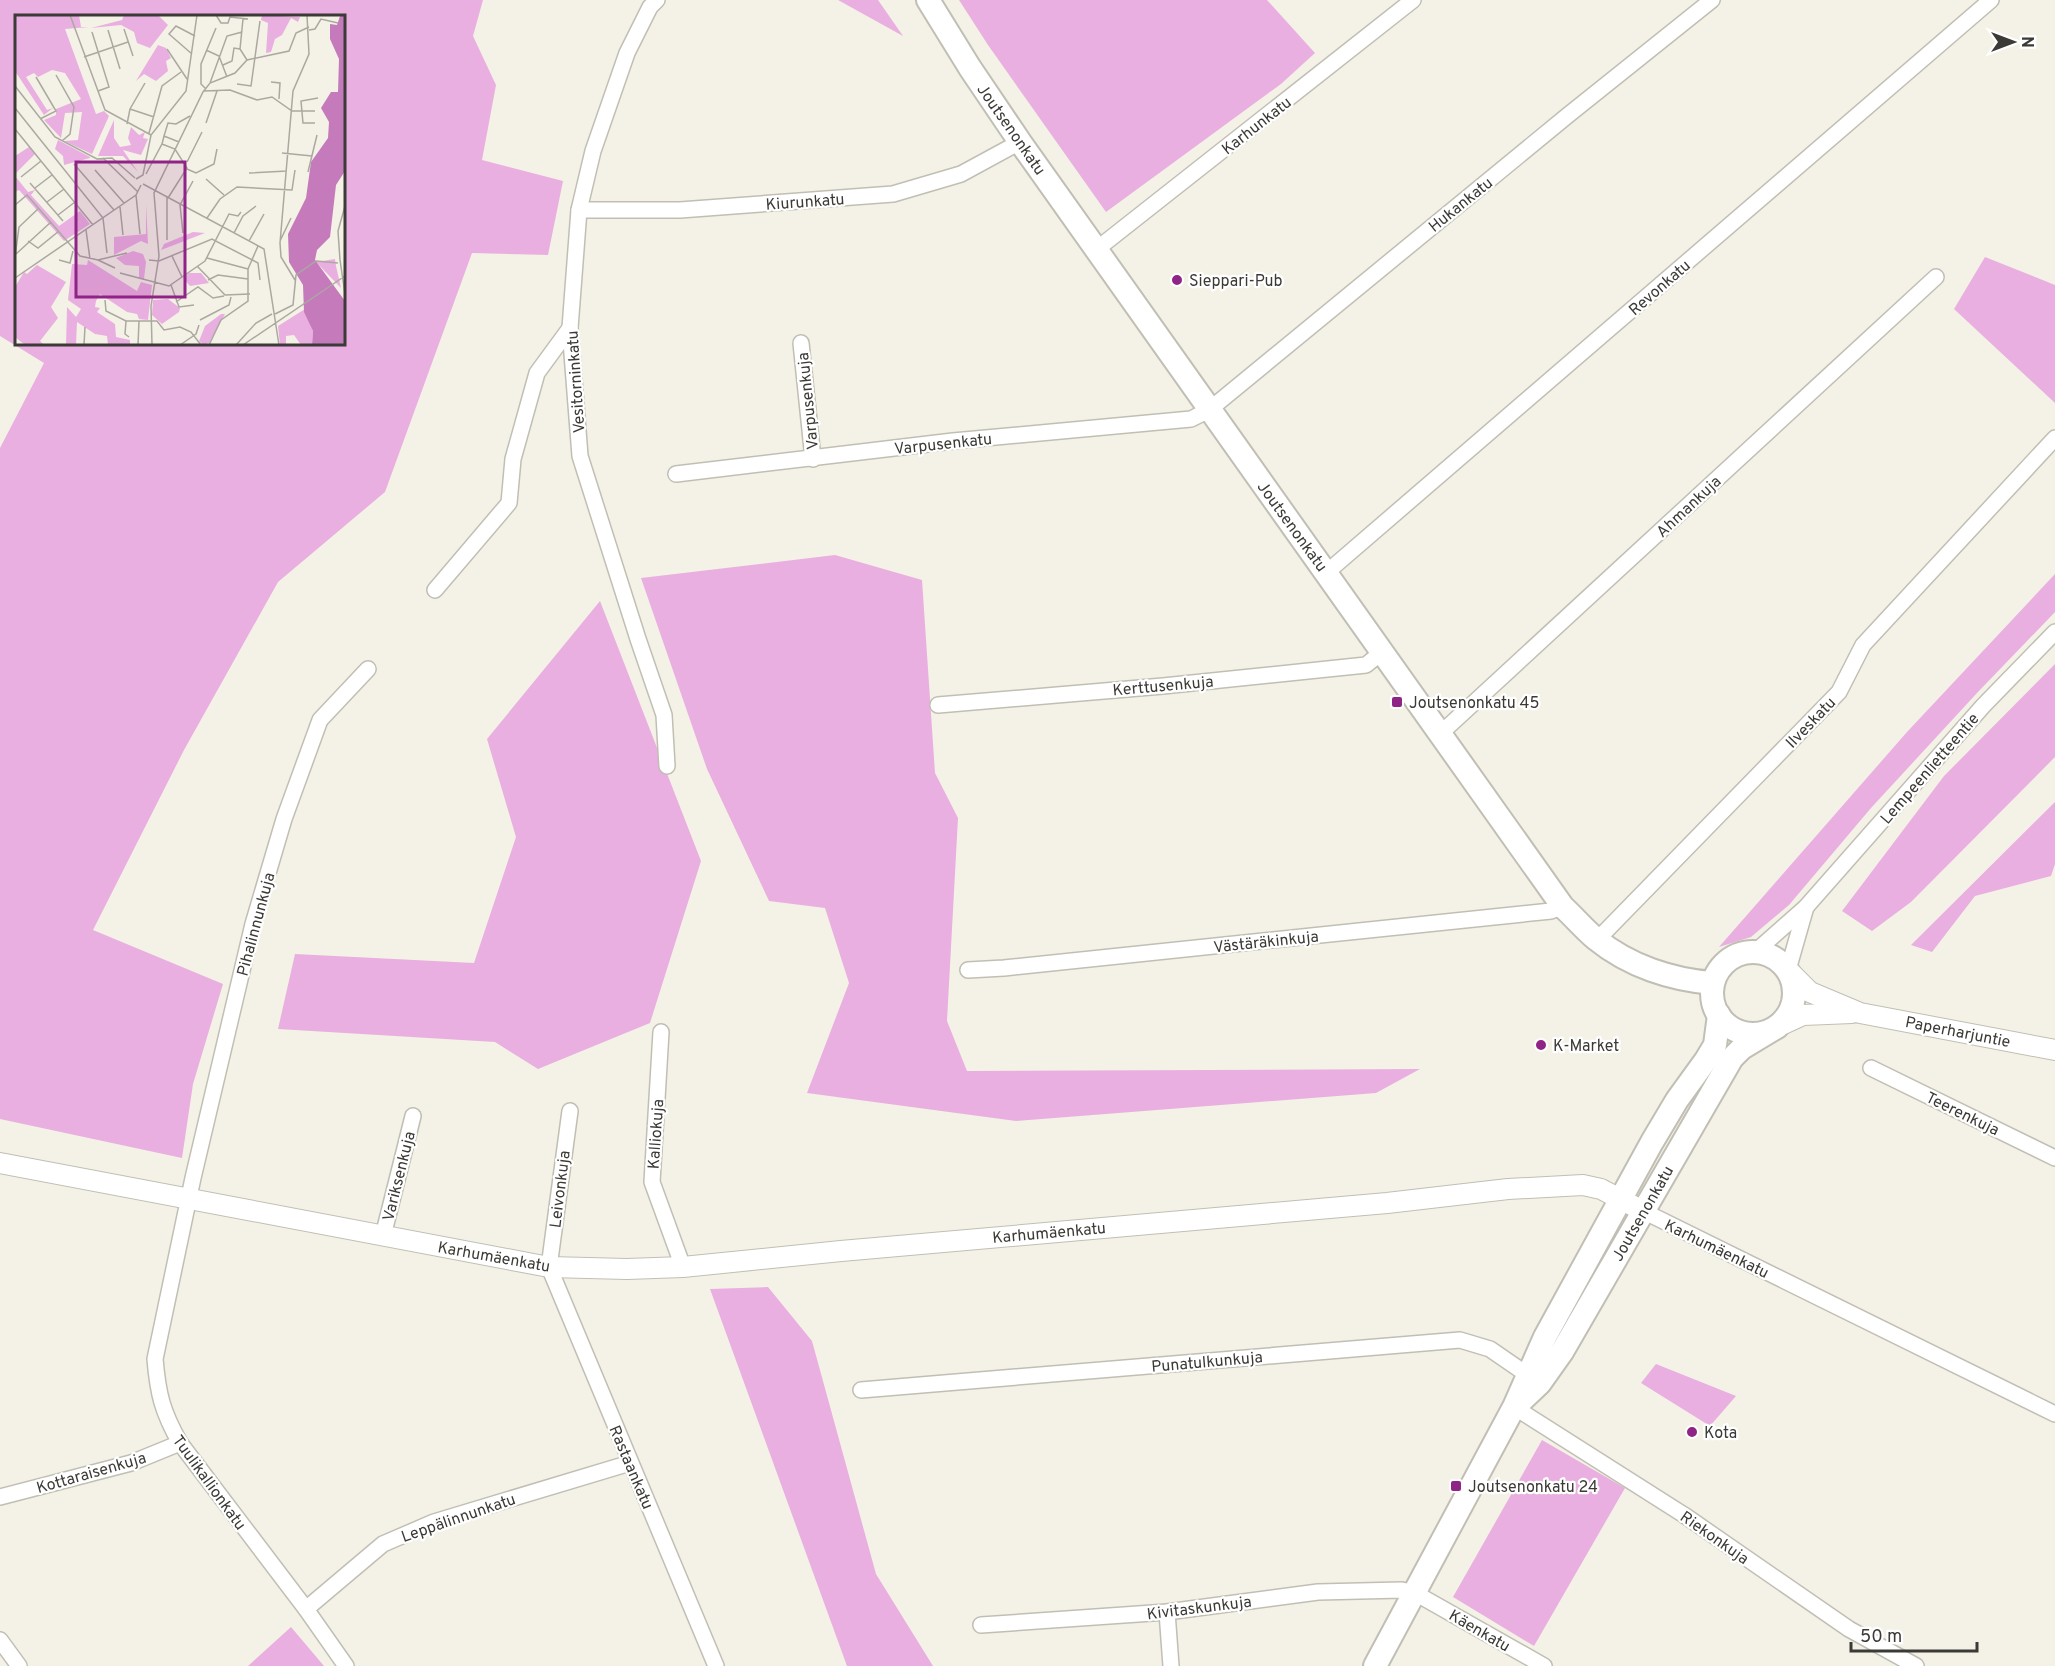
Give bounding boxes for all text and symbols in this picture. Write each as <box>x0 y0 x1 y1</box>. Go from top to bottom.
north arrow <box>1983 12 2043 72</box>
inset map <box>15 15 345 345</box>
text: N <box>2016 36 2036 48</box>
street label: Joutsenonkatu <box>972 81 1049 180</box>
street label: Karhunkatu <box>1218 93 1296 160</box>
street label: Hukankatu <box>1425 174 1497 238</box>
street label: Kiurunkatu <box>765 190 845 216</box>
street label: Revonkatu <box>1625 256 1695 321</box>
place label: Sieppari-Pub <box>1189 272 1283 292</box>
marker: Sieppari-Pub <box>1170 273 1184 287</box>
street label: Vesitorninkatu <box>563 330 591 434</box>
street label: Varpusenkuja <box>794 351 824 450</box>
street label: Varpusenkatu <box>893 430 993 460</box>
street label: Ahmankuja <box>1653 472 1726 543</box>
street label: Joutsenonkatu <box>1252 478 1331 576</box>
street label: Kerttusenkuja <box>1112 673 1214 701</box>
place label: Joutsenonkatu 45 <box>1409 694 1539 714</box>
street label: Ilveskatu <box>1782 694 1841 753</box>
marker: Joutsenonkatu 45 <box>1390 695 1404 709</box>
street label: Lempeenlietteentie <box>1877 710 1984 829</box>
street label: Pihalinnunkuja <box>233 870 280 979</box>
street label: Västäräkinkuja <box>1213 928 1320 958</box>
street label: Paperharjuntie <box>1903 1013 2012 1053</box>
place label: K-Market <box>1553 1037 1619 1057</box>
marker: K-Market <box>1534 1038 1548 1052</box>
street label: Teerenkuja <box>1922 1088 2002 1141</box>
street label: Kalliokuja <box>645 1098 669 1170</box>
street label: Variksenkuja <box>379 1130 421 1223</box>
street label: Leivonkuja <box>546 1149 576 1229</box>
street label: Joutsenonkatu <box>1608 1163 1679 1265</box>
street label: Karhumäenkatu <box>1661 1216 1772 1284</box>
street label: Karhumäenkatu <box>992 1219 1107 1249</box>
street label: Karhumäenkatu <box>436 1238 551 1278</box>
street label: Punatulkunkuja <box>1151 1348 1264 1378</box>
street label: Rastaankatu <box>604 1423 657 1513</box>
place label: Kota <box>1704 1424 1737 1444</box>
marker: Kota <box>1685 1425 1699 1439</box>
street label: Tuulikallionkatu <box>167 1432 250 1535</box>
street label: Kottaraisenkuja <box>34 1449 149 1499</box>
place label: Joutsenonkatu 24 <box>1468 1478 1598 1498</box>
marker: Joutsenonkatu 24 <box>1449 1479 1463 1493</box>
street label: Leppälinnunkatu <box>399 1490 518 1548</box>
street label: Riekonkuja <box>1676 1508 1752 1570</box>
street label: Kivitaskunkuja <box>1146 1593 1253 1625</box>
street label: Käenkatu <box>1445 1606 1513 1657</box>
scale bar <box>1851 1615 1977 1653</box>
text: 50 m <box>1860 1626 1902 1649</box>

